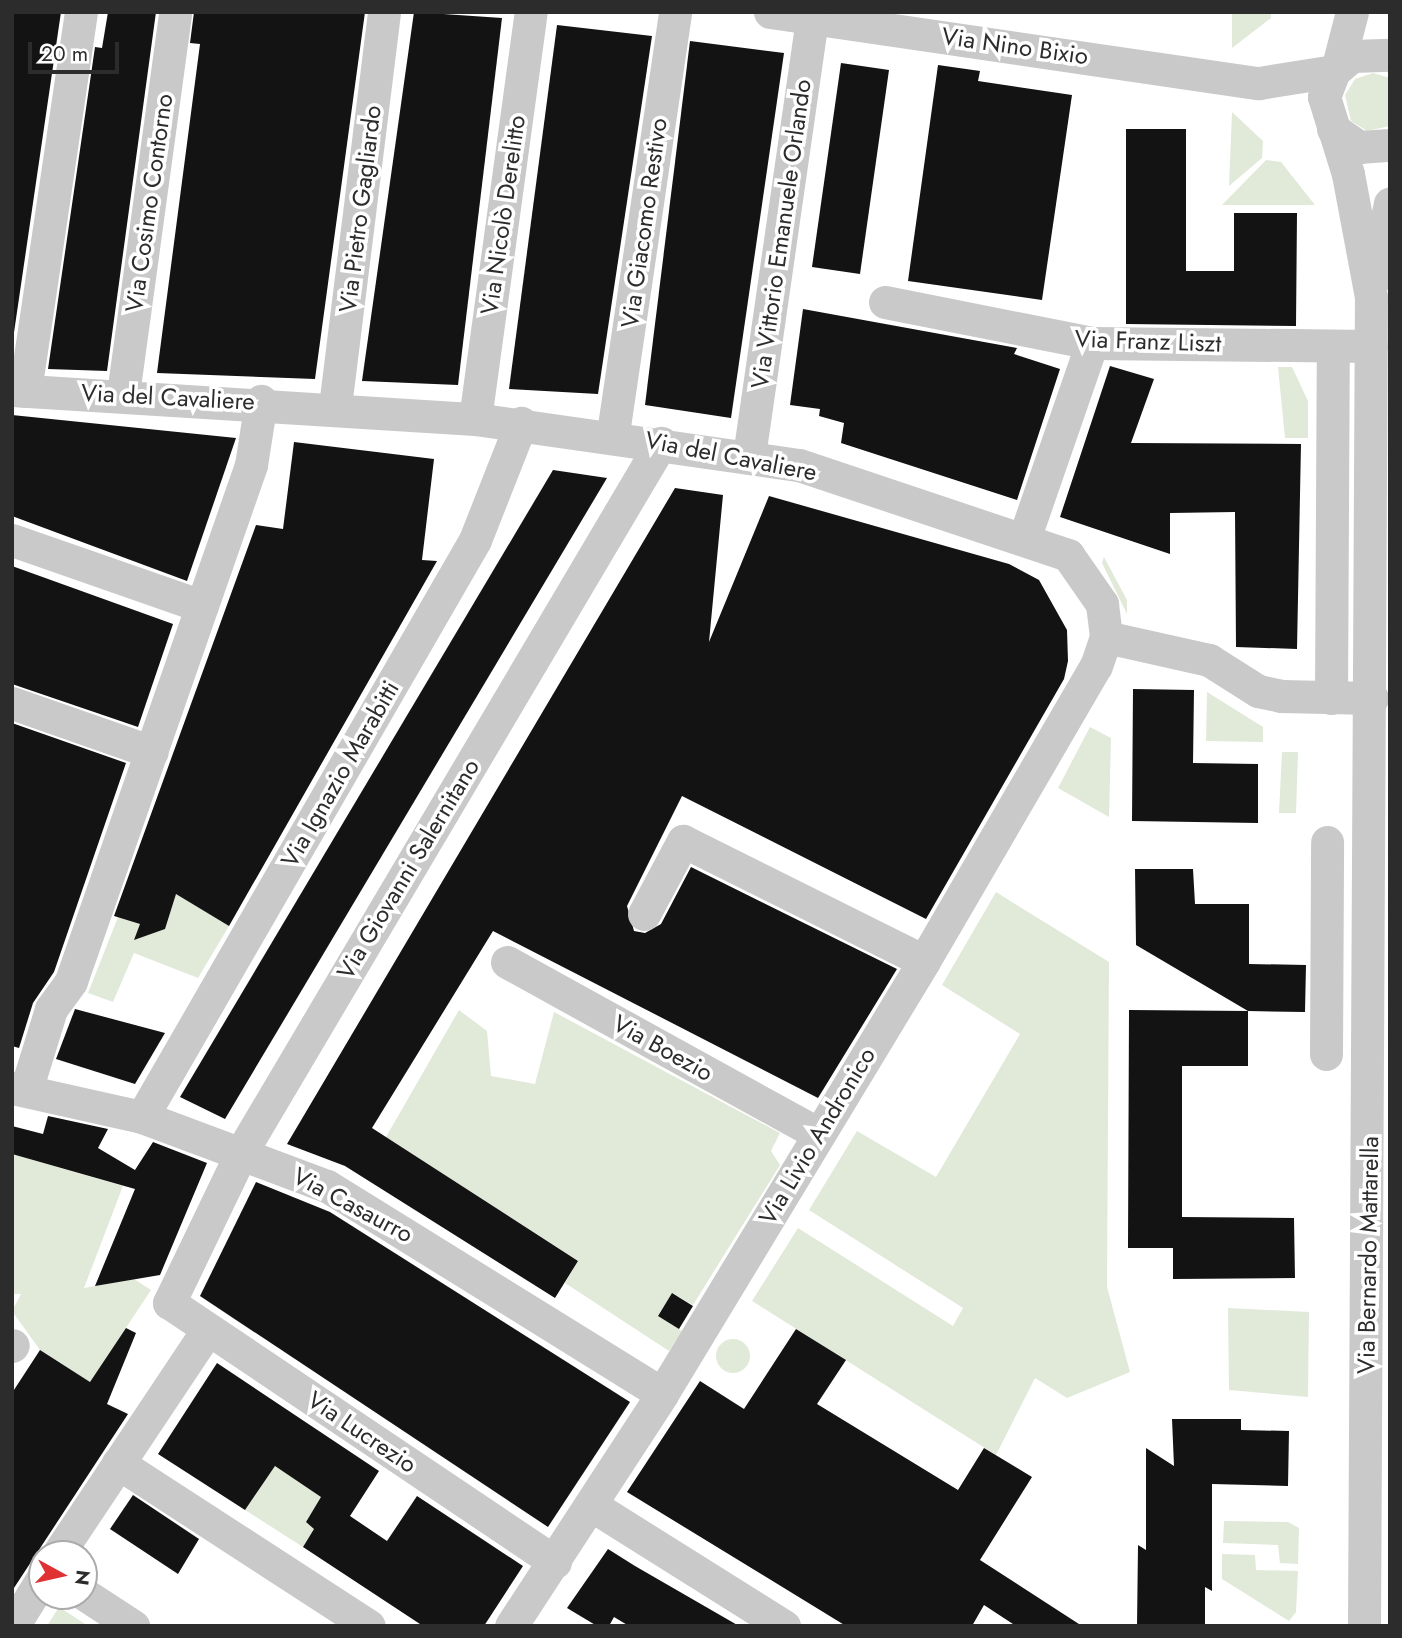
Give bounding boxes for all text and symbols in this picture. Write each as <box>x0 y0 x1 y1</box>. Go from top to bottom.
street label: Via Nino Bixio <box>940 21 1090 71</box>
scale bar <box>32 28 122 72</box>
text: 20 m <box>41 39 88 69</box>
street label: Via Vittorio Emanuele Orlando <box>745 77 817 391</box>
street label: Via Cosimo Contorno <box>119 92 179 314</box>
street label: Via Pietro Gagliardo <box>333 104 387 314</box>
street label: Via Nicolò Derelitto <box>475 113 531 317</box>
street label: Via Giacomo Restivo <box>615 116 673 330</box>
street label: Via Franz Liszt <box>1074 324 1222 358</box>
street label: Via del Cavaliere <box>80 378 256 416</box>
street label: Via del Cavaliere <box>643 425 819 487</box>
street label: Via Ignazio Marabitti <box>275 676 405 872</box>
street label: Via Giovanni Salernitano <box>331 754 485 984</box>
street label: Via Boezio <box>608 1009 718 1087</box>
street label: Via Livio Andronico <box>753 1042 881 1230</box>
street label: Via Bernardo Mattarella <box>1352 1136 1384 1374</box>
street label: Via Casaurro <box>288 1161 418 1249</box>
street label: Via Lucrezio <box>302 1385 422 1479</box>
north arrow <box>28 1540 98 1610</box>
text: N <box>68 1568 97 1587</box>

